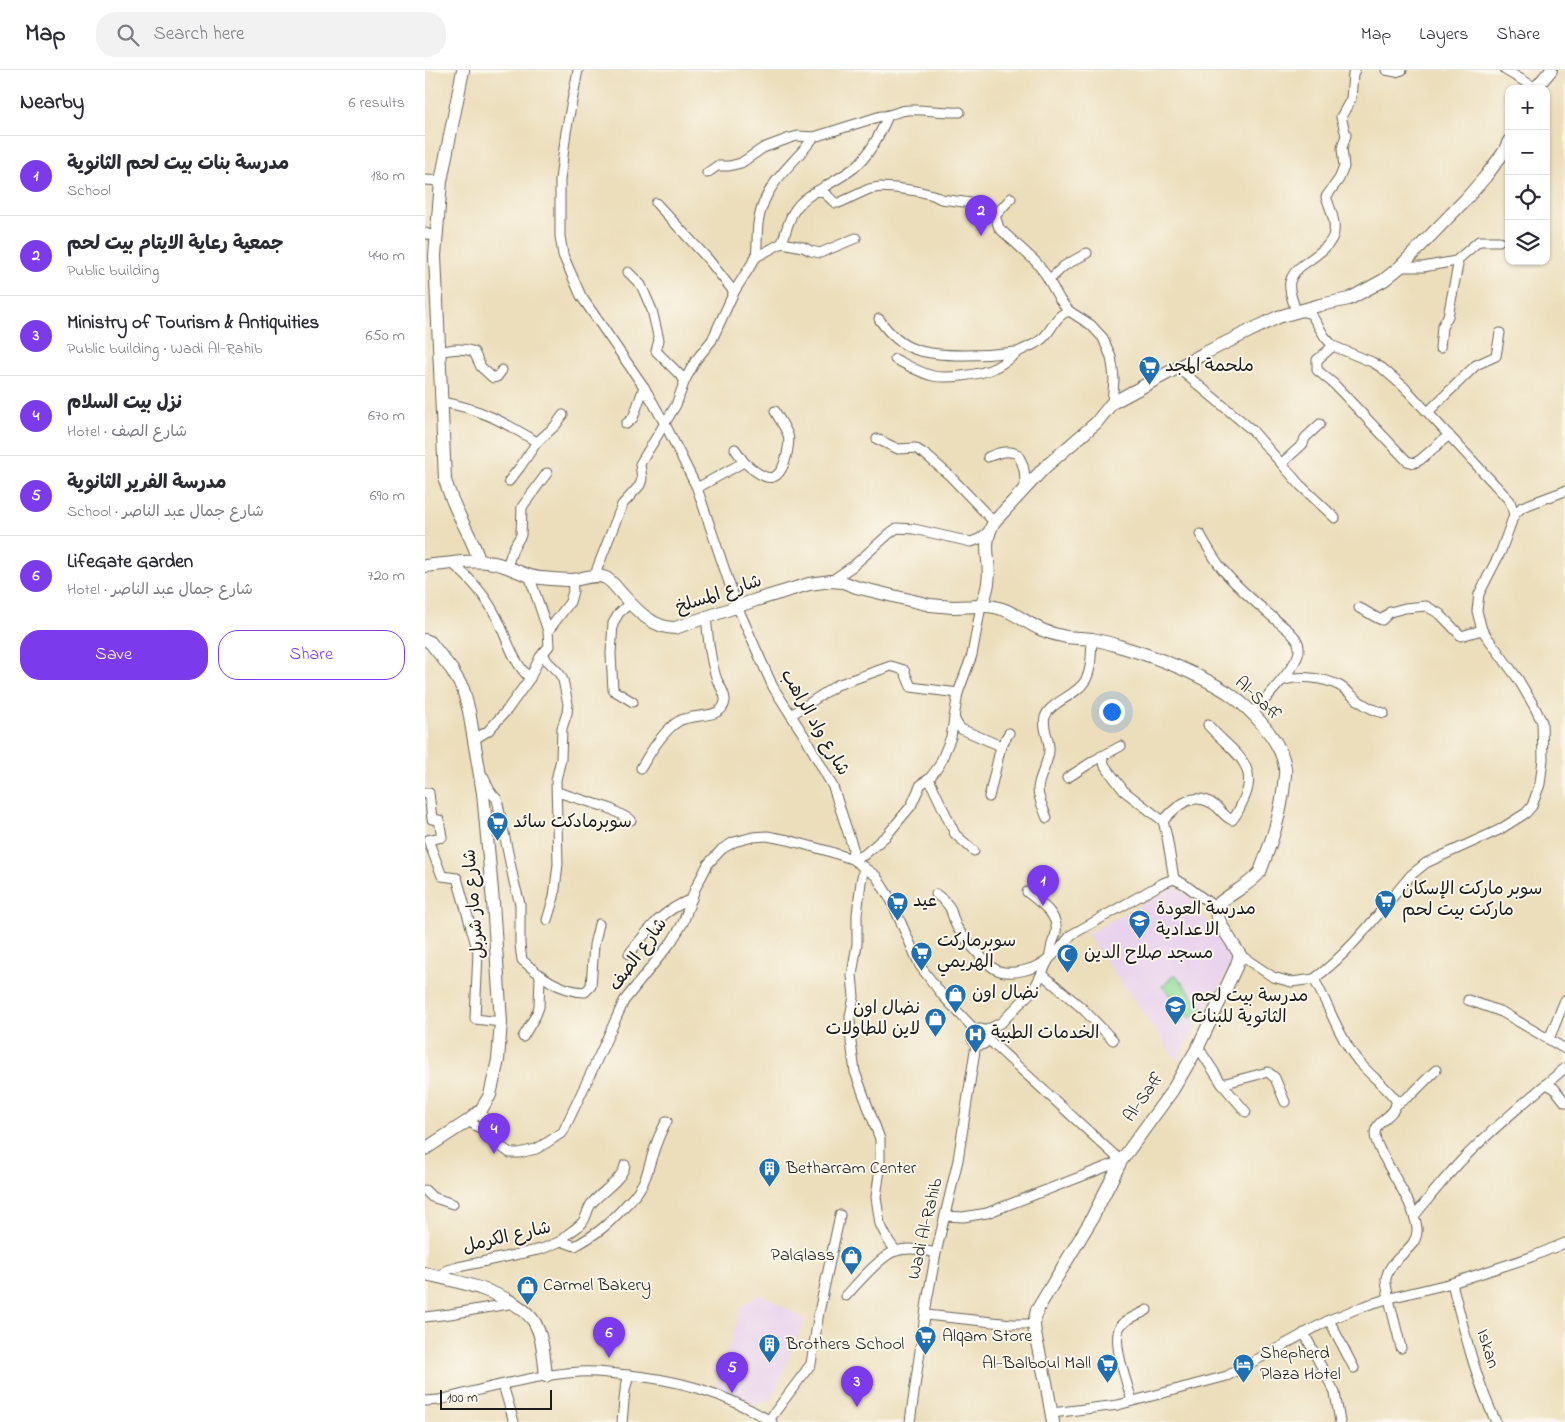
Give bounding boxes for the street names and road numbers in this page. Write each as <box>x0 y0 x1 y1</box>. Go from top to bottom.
street label: شارع المسلخ <box>672 569 766 621</box>
street label: شارع واد الراهب <box>773 665 855 781</box>
street label: Al-Saff <box>1228 671 1286 727</box>
street label: شارع مار شربل <box>457 848 493 960</box>
street label: شارع الصف <box>603 913 675 997</box>
street label: Al-Saff <box>1118 1068 1170 1128</box>
street label: Wadi Al-Rahib <box>902 1175 950 1282</box>
street label: شارع الكرمل <box>460 1215 554 1261</box>
street label: Iskan <box>1469 1326 1505 1372</box>

